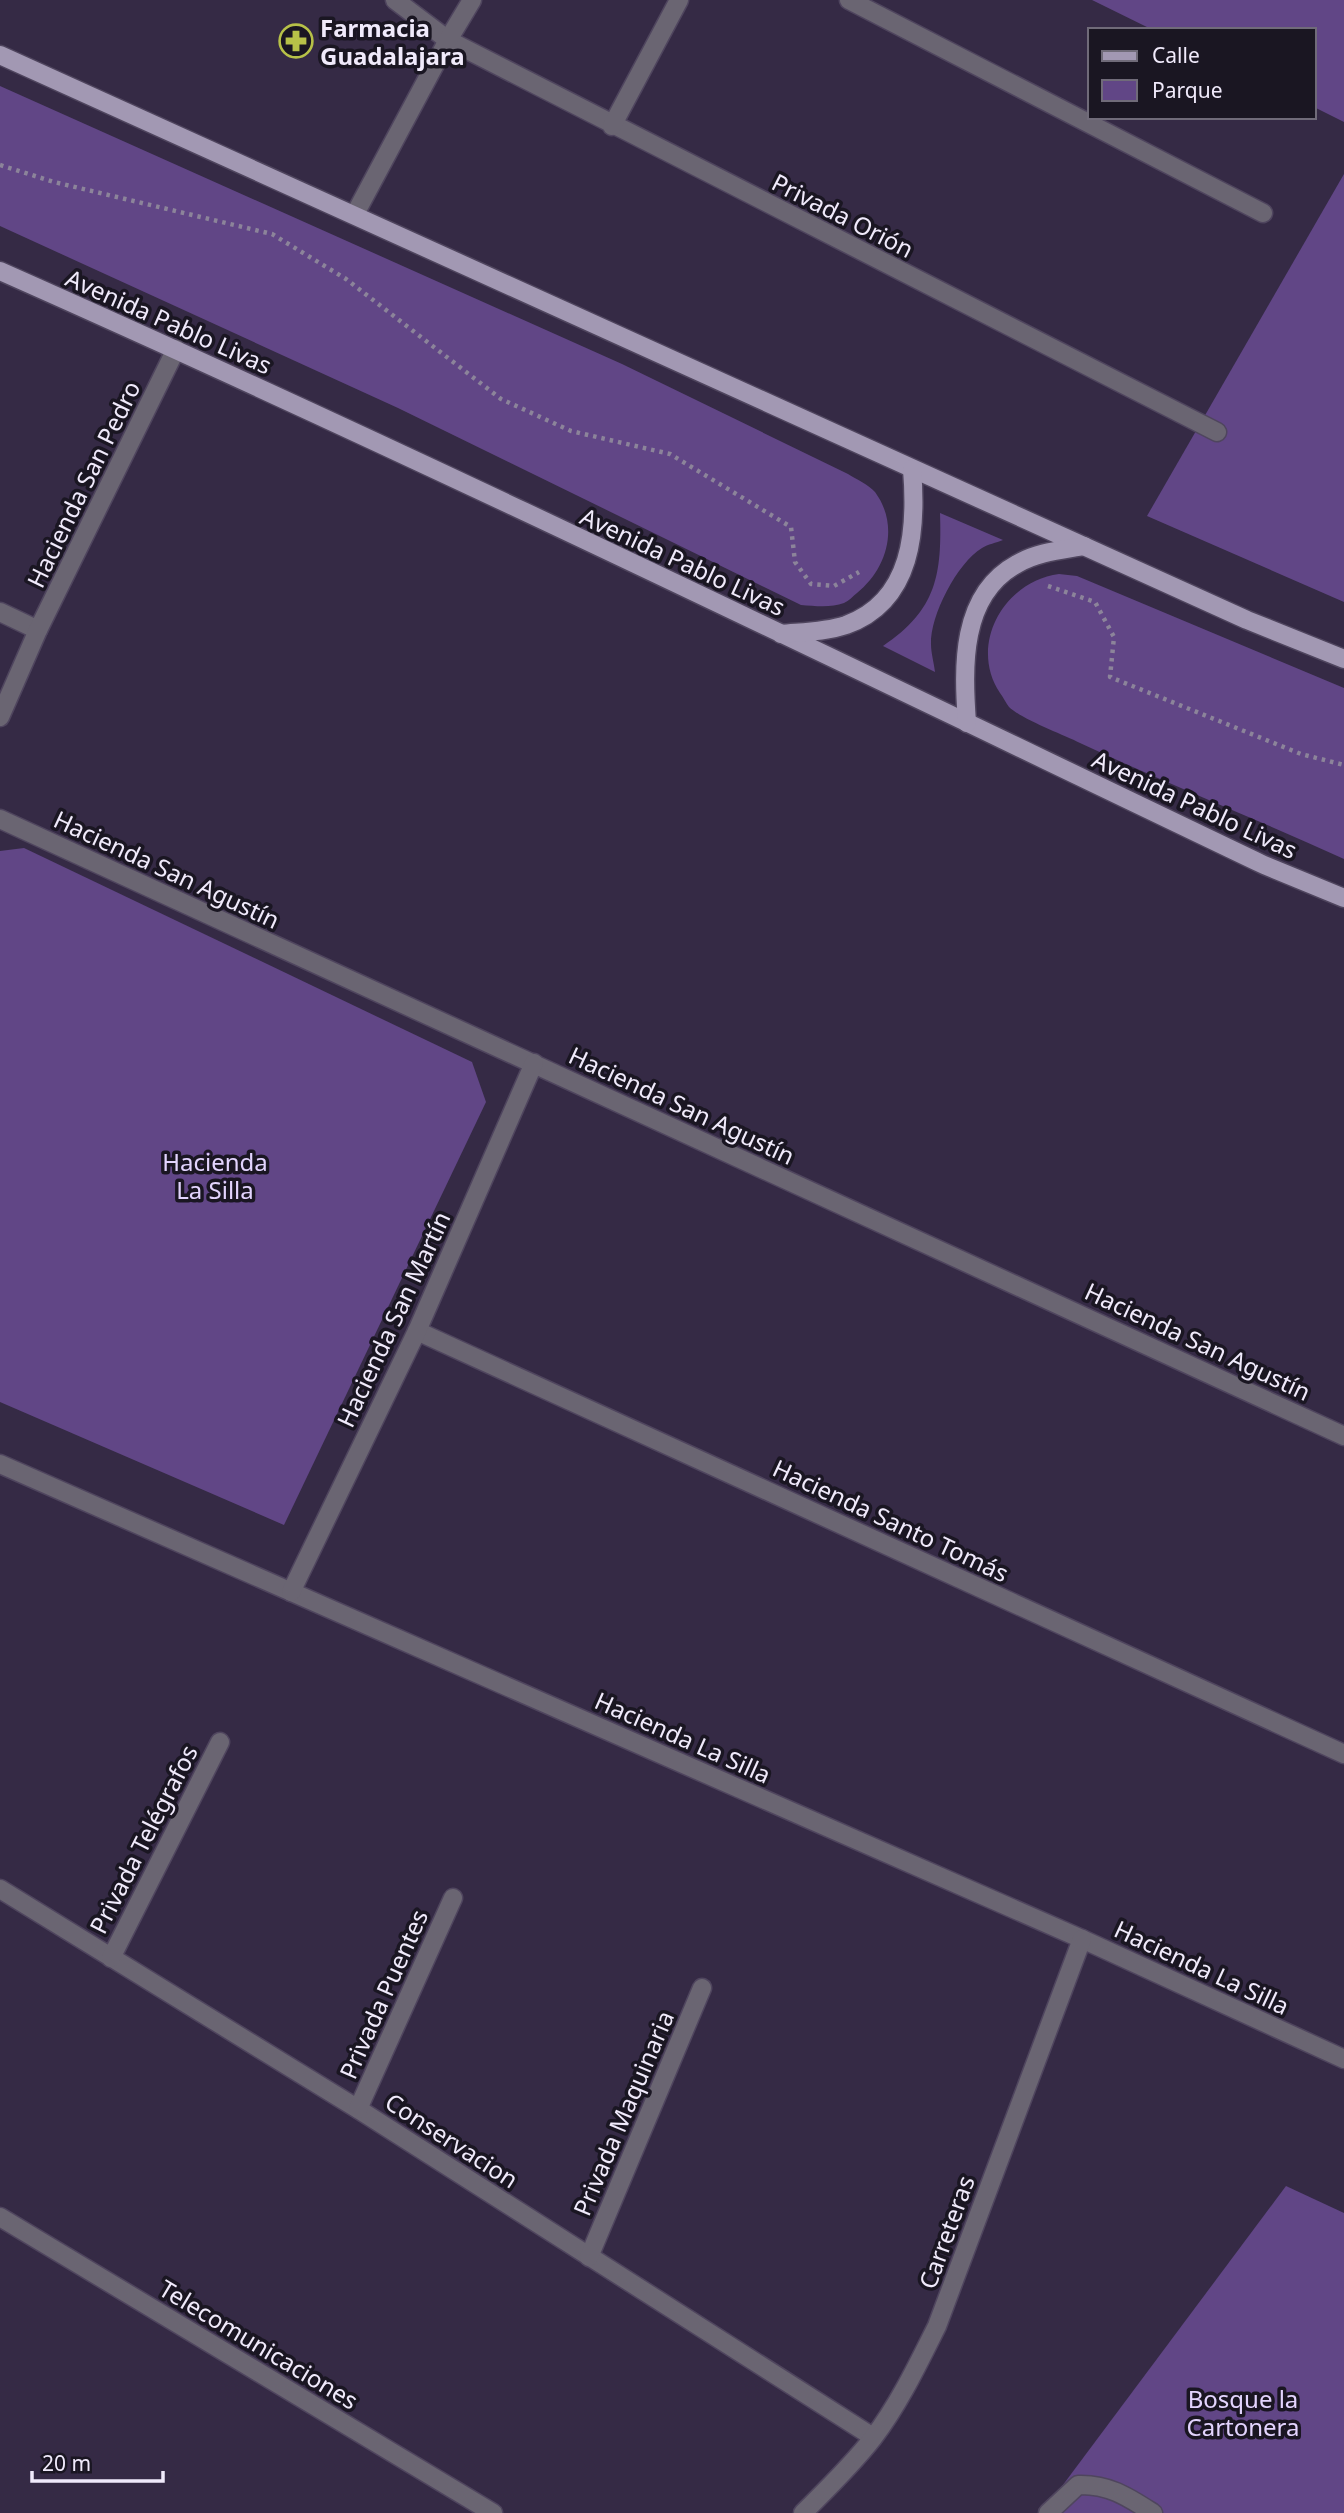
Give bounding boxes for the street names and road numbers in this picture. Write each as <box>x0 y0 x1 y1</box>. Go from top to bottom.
street label: Privada Orión <box>766 165 920 265</box>
street label: Avenida Pablo Livas <box>61 261 277 381</box>
street label: Hacienda San Pedro <box>19 375 147 593</box>
street label: Avenida Pablo Livas <box>575 499 791 623</box>
street label: Avenida Pablo Livas <box>1087 742 1303 866</box>
street label: Hacienda San Agustín <box>49 802 285 936</box>
street label: Hacienda San Agustín <box>564 1038 800 1172</box>
street label: Hacienda San Martín <box>329 1206 457 1432</box>
street label: Hacienda San Agustín <box>1080 1274 1316 1408</box>
street label: Hacienda Santo Tomás <box>768 1451 1014 1589</box>
street label: Hacienda La Silla <box>590 1683 776 1791</box>
street label: Privada Telégrafos <box>81 1739 205 1939</box>
street label: Privada Puentes <box>331 1904 435 2084</box>
street label: Hacienda La Silla <box>1109 1912 1295 2022</box>
street label: Privada Maquinaria <box>565 2005 681 2221</box>
street label: Conservacion <box>379 2085 525 2195</box>
street label: Carreteras <box>910 2171 982 2293</box>
street label: Telecomunicaciones <box>153 2272 365 2416</box>

